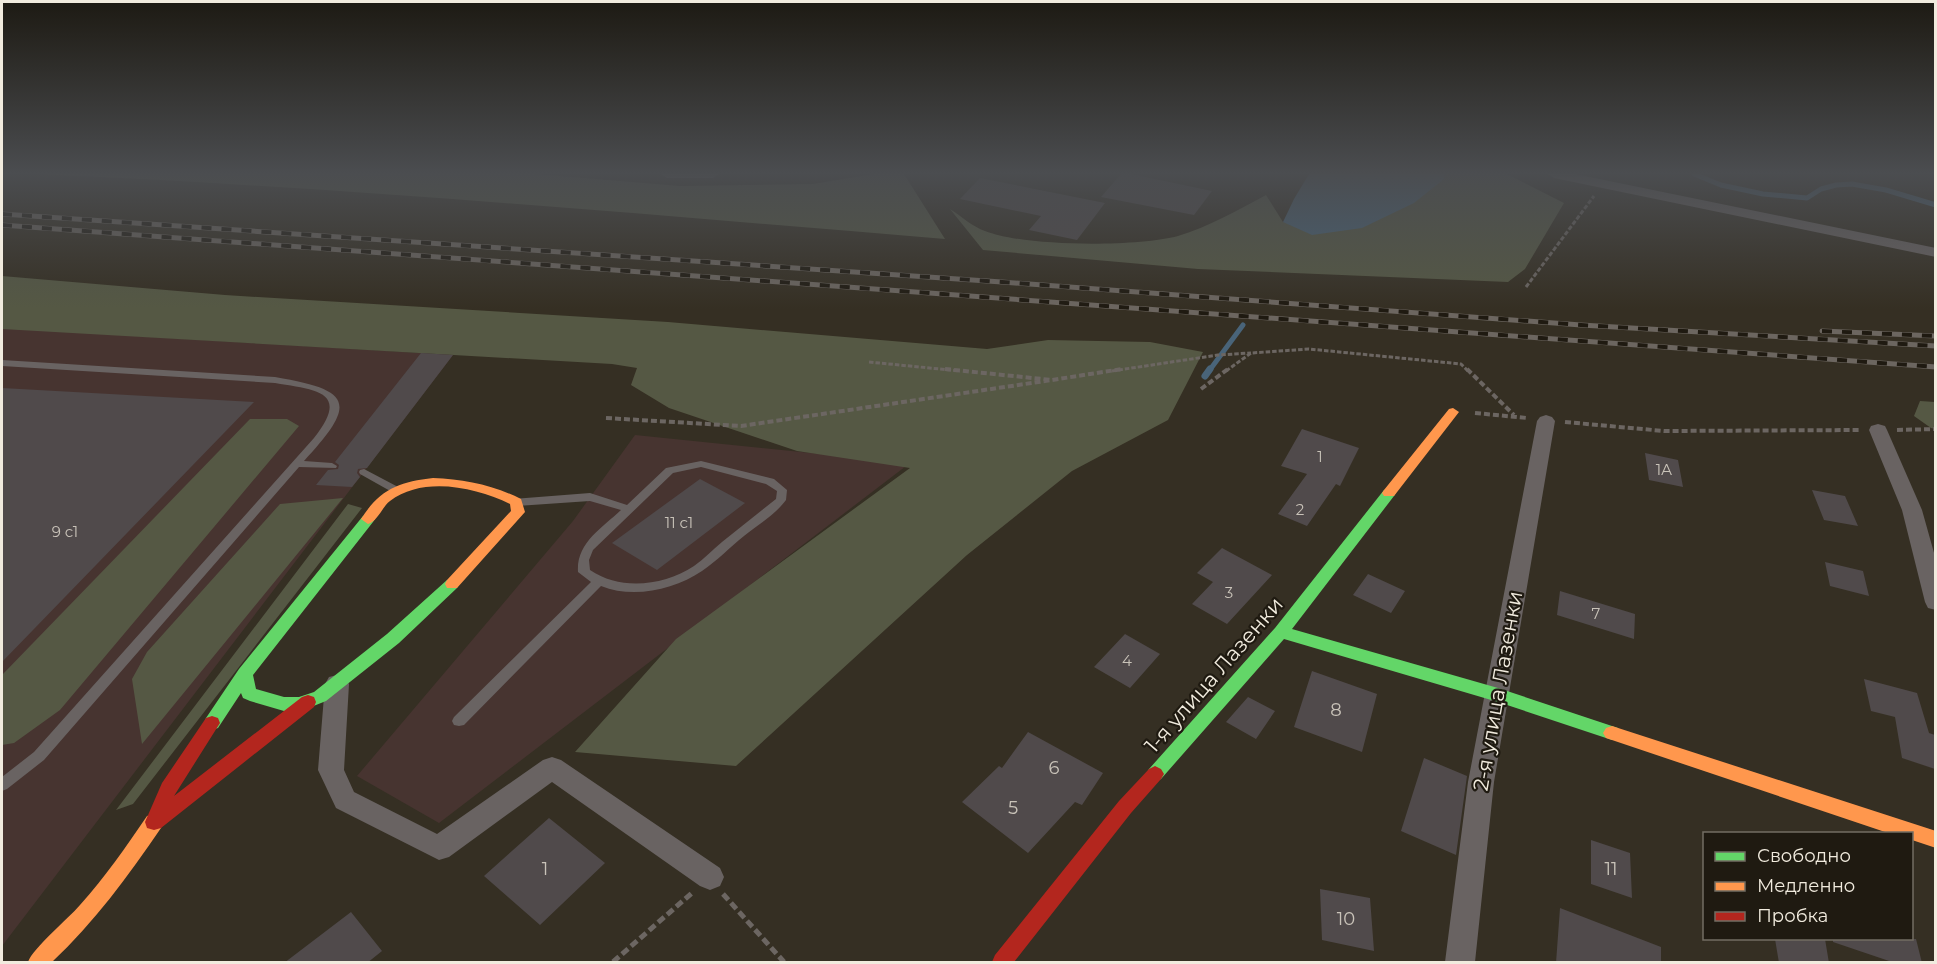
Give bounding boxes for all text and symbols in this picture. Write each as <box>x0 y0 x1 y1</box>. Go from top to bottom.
house number: 1 <box>1317 447 1323 466</box>
house number: 1А <box>1656 460 1672 479</box>
house number: 2 <box>1296 500 1304 519</box>
house number: 11 с1 <box>665 513 693 532</box>
house number: 9 с1 <box>52 522 78 541</box>
house number: 3 <box>1225 583 1233 602</box>
street label: 2-я улица Лазенки <box>1468 589 1527 793</box>
street label: 1-я улица Лазенки <box>1139 592 1288 758</box>
house number: 7 <box>1592 604 1601 623</box>
house number: 4 <box>1122 651 1132 670</box>
house number: 8 <box>1330 699 1342 721</box>
house number: 6 <box>1049 757 1060 779</box>
house number: 5 <box>1008 797 1018 819</box>
legend <box>1703 832 1913 940</box>
text: Свободно <box>1757 845 1851 867</box>
house number: 1 <box>542 858 548 880</box>
house number: 11 <box>1605 858 1618 880</box>
text: Медленно <box>1757 875 1855 897</box>
text: Пробка <box>1757 905 1828 927</box>
house number: 10 <box>1337 908 1355 930</box>

